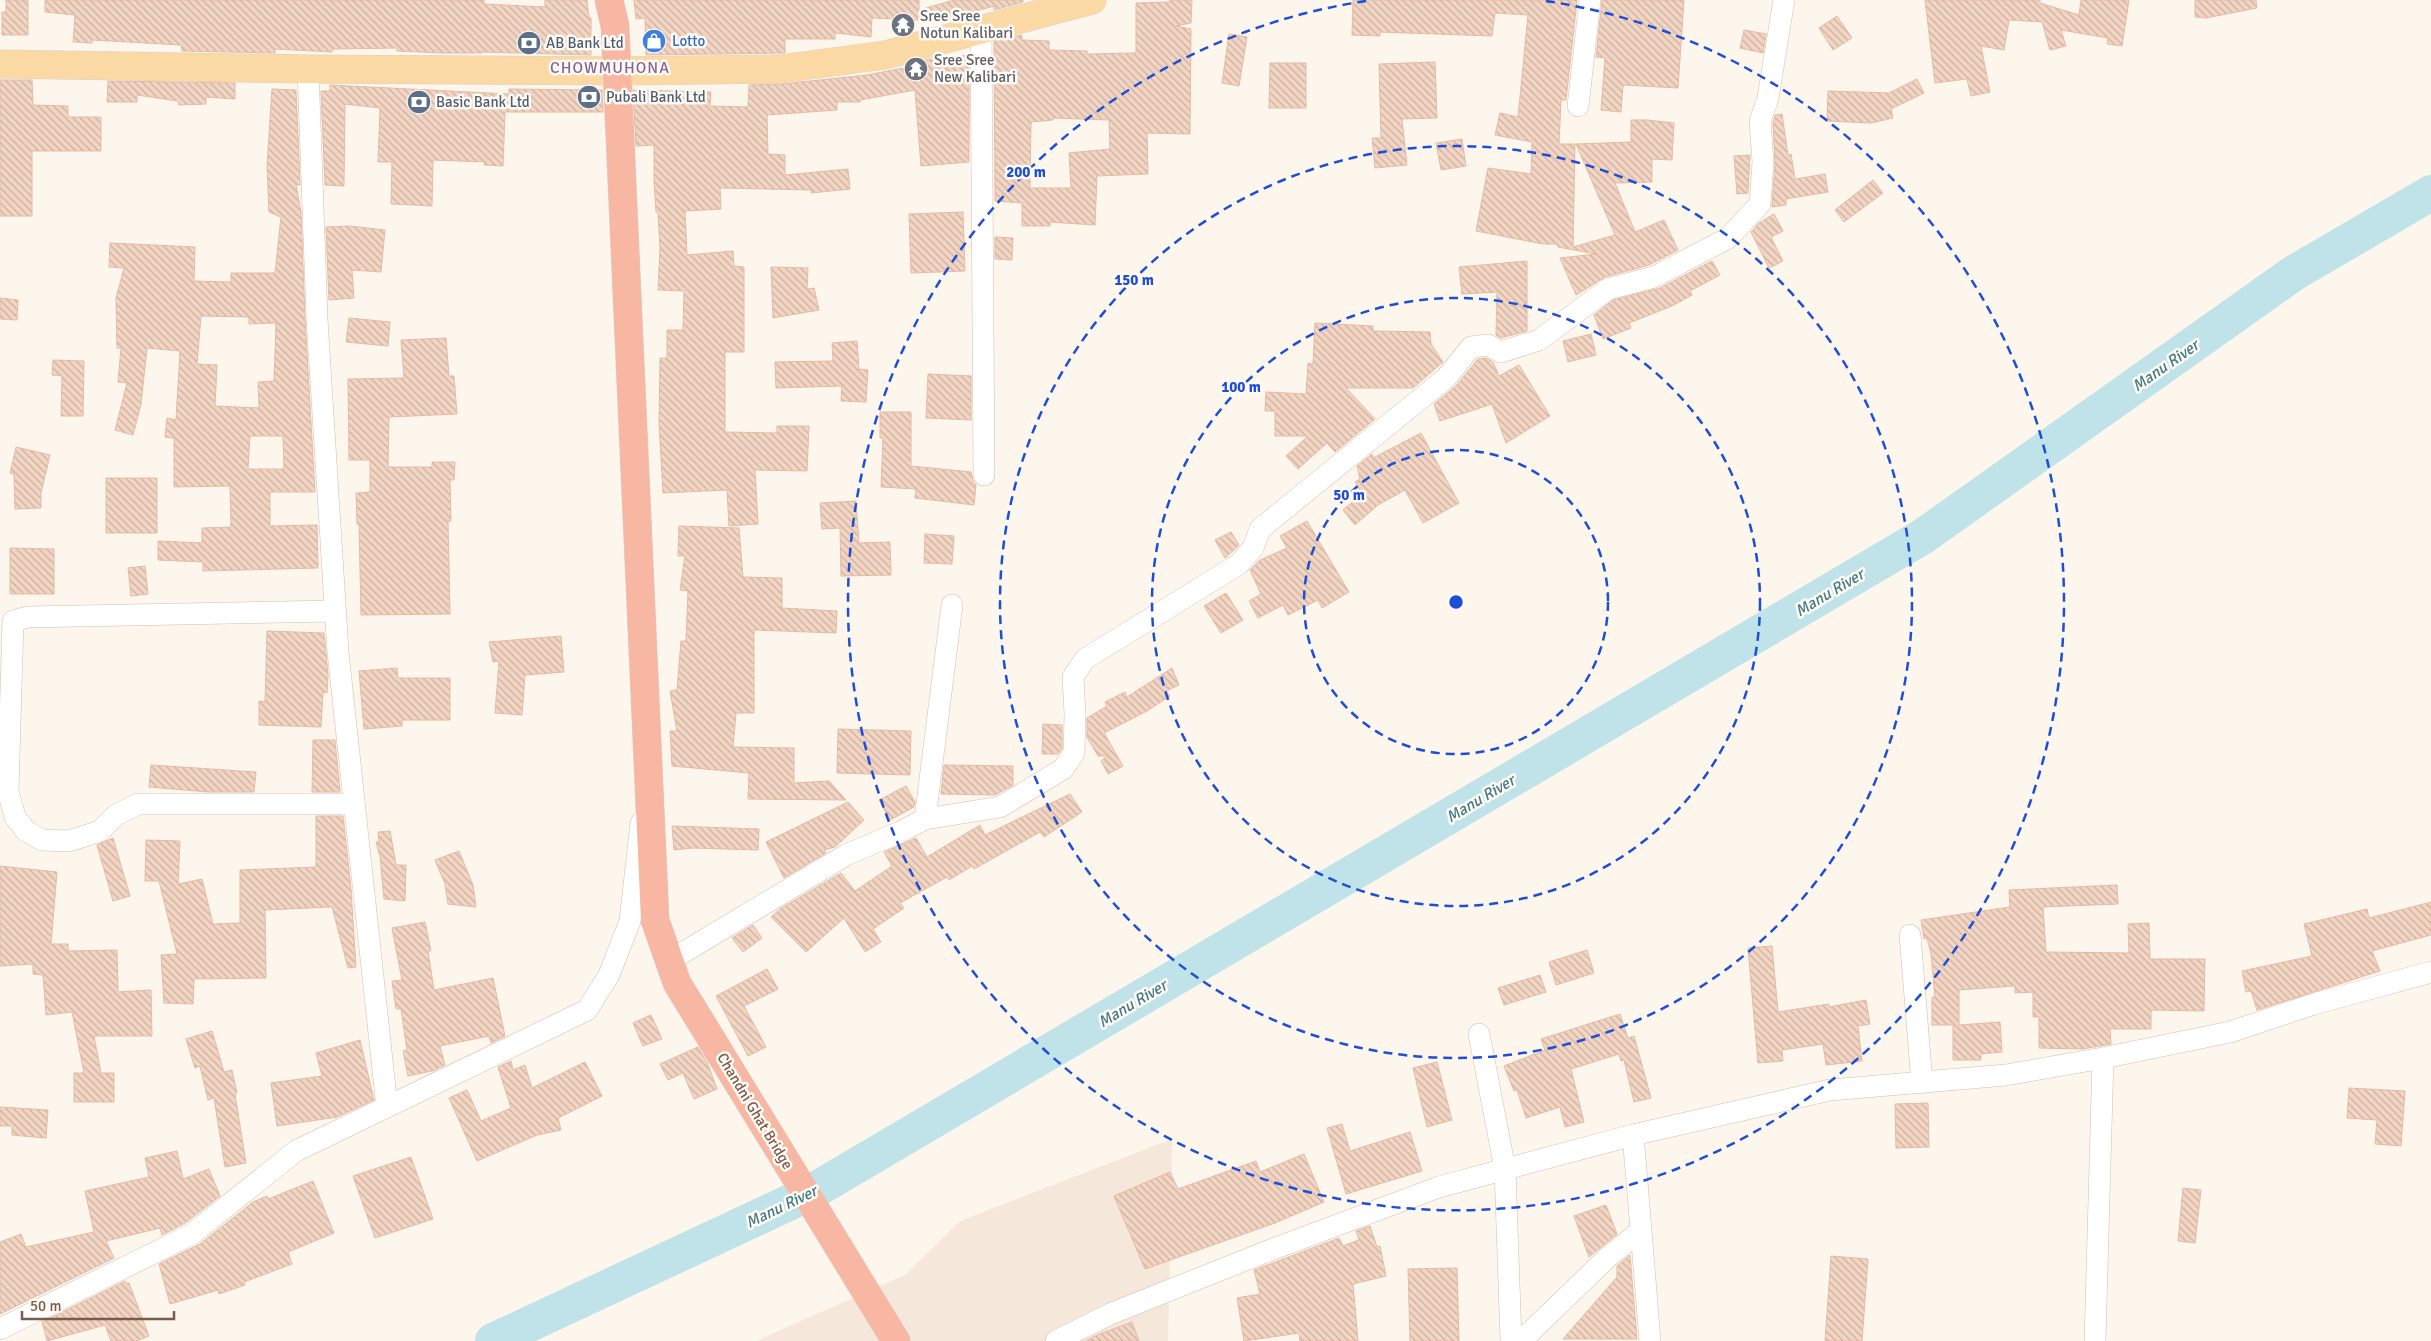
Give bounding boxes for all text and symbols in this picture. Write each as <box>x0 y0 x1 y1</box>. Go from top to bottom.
place label: Sree Sree Notun Kalibari <box>920 7 1013 42</box>
temple icon: Sree Sree Notun Kalibari <box>890 12 916 38</box>
shop icon: Lotto <box>641 28 667 54</box>
bank icon: AB Bank Ltd <box>516 30 542 56</box>
place label: Lotto <box>672 32 705 50</box>
place label: AB Bank Ltd <box>546 34 624 52</box>
place label: Sree Sree New Kalibari <box>934 51 1016 86</box>
temple icon: Sree Sree New Kalibari <box>903 56 929 82</box>
district label: CHOWMUHONA <box>550 58 670 78</box>
bank icon: Pubali Bank Ltd <box>576 84 602 110</box>
place label: Pubali Bank Ltd <box>606 88 706 106</box>
bank icon: Basic Bank Ltd <box>406 89 432 115</box>
place label: Basic Bank Ltd <box>436 93 530 111</box>
text: 200 m <box>1006 163 1046 181</box>
text: 150 m <box>1114 271 1154 289</box>
water label: Manu River <box>2128 334 2204 396</box>
text: 100 m <box>1221 378 1261 396</box>
text: 50 m <box>1333 486 1365 504</box>
water label: Manu River <box>1791 563 1869 621</box>
centre of rings <box>1447 593 1465 611</box>
water label: Manu River <box>1442 769 1520 827</box>
water label: Manu River <box>1094 974 1172 1032</box>
street label: Chandni Ghat Bridge <box>713 1050 797 1172</box>
water label: Manu River <box>743 1180 822 1233</box>
scale bar <box>22 1288 175 1320</box>
text: 50 m <box>30 1297 61 1315</box>

